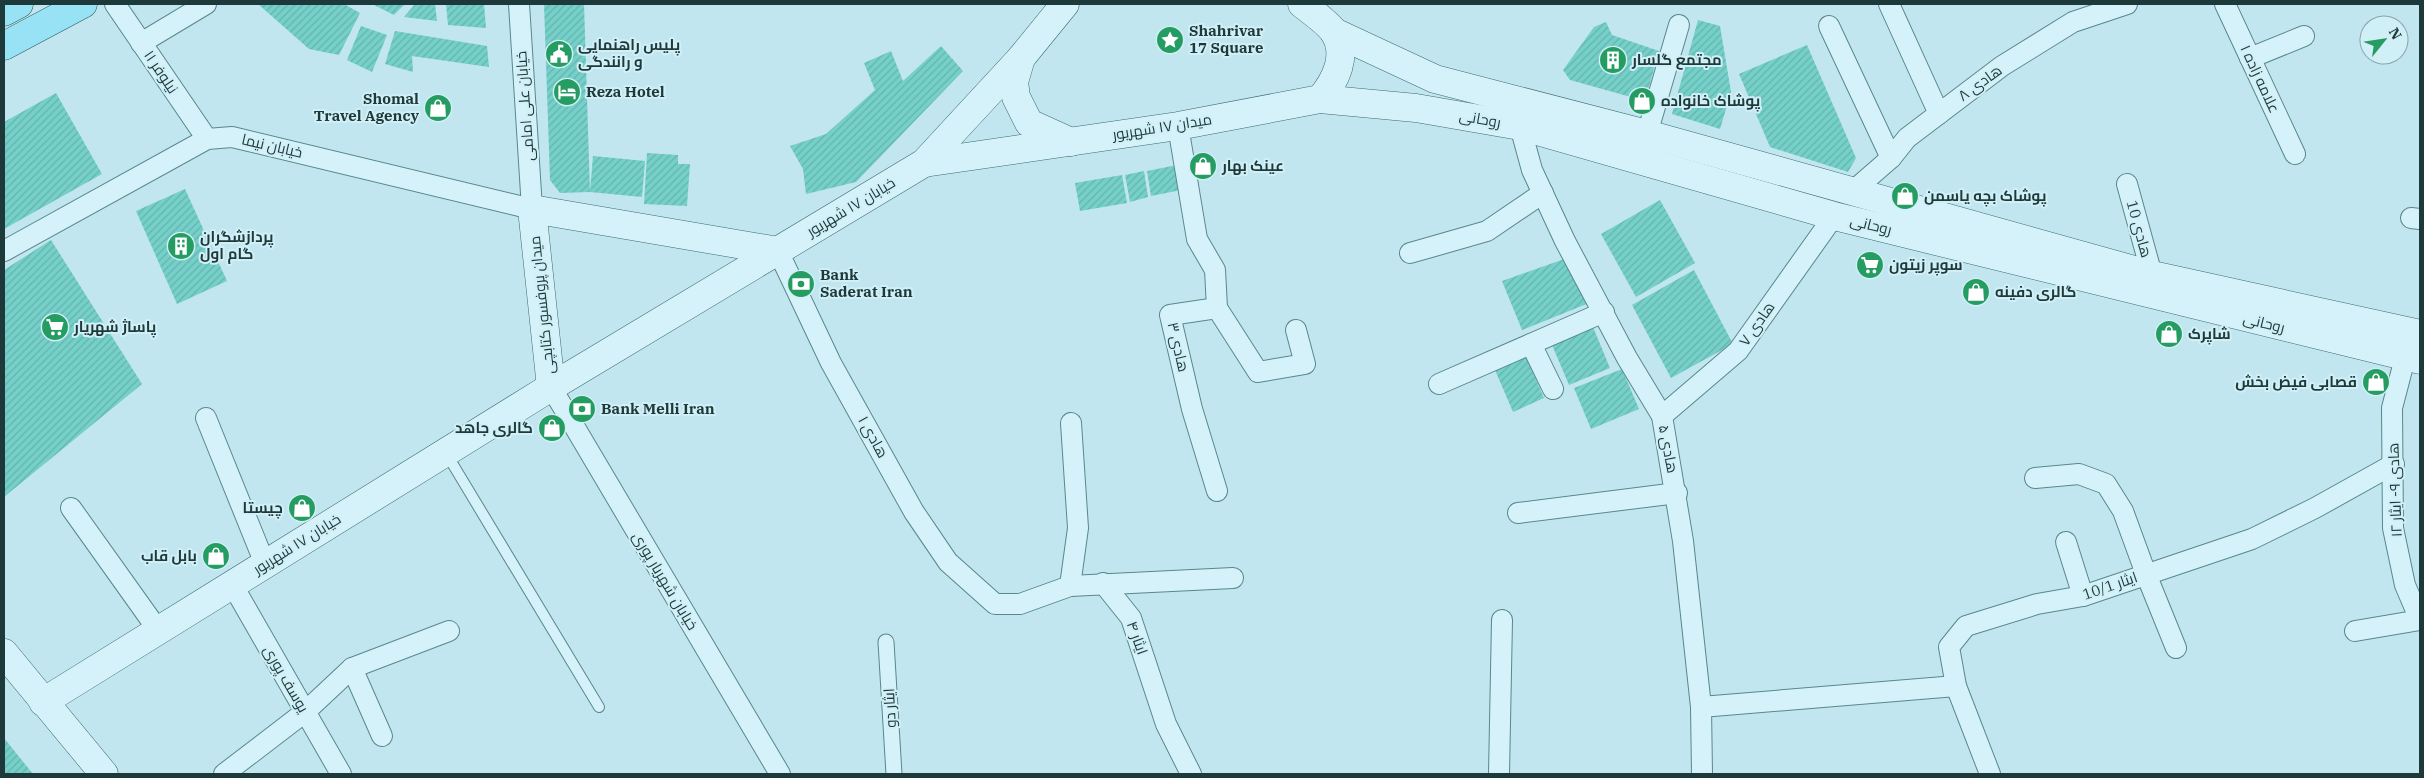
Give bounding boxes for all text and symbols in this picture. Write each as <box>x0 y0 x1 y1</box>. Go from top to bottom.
north arrow <box>2359 15 2409 65</box>
place label: Shahrivar 17 Square <box>1189 21 1264 57</box>
text: N <box>2385 24 2406 43</box>
place icon: Shahrivar 17 Square <box>1155 25 1185 55</box>
place label: پلیس راهنمایی و رانندگی <box>578 35 681 71</box>
public building icon: پلیس راهنمایی و رانندگی <box>544 39 574 69</box>
street label: علامه زاده ۱ <box>2236 42 2284 116</box>
building icon: مجتمع گلسار <box>1598 45 1628 75</box>
street label: نیلوفر ۱۱ <box>140 46 183 97</box>
street label: خیابان علی امامی <box>511 50 539 162</box>
place label: مجتمع گلسار <box>1631 50 1722 70</box>
street label: هادی ۸ <box>1954 60 2006 106</box>
hotel icon: Reza Hotel <box>552 77 582 107</box>
place label: Reza Hotel <box>586 82 665 101</box>
shop icon: پوشاک خانواده <box>1627 86 1657 116</box>
place label: Shomal Travel Agency <box>314 89 419 125</box>
place label: پوشاک خانواده <box>1661 91 1761 112</box>
shop icon: Shomal Travel Agency <box>423 93 453 123</box>
street label: روحانی <box>1458 105 1502 133</box>
street label: میدان ۱۷ شهریور <box>1110 109 1213 145</box>
street label: خیابان نیما <box>240 129 304 163</box>
shop icon: عینک بهار <box>1188 151 1218 181</box>
place label: عینک بهار <box>1221 156 1284 175</box>
street label: خیابان ۱۷ شهریور <box>802 173 899 242</box>
shop icon: پوشاک بچه یاسمن <box>1890 181 1920 211</box>
place label: پوشاک بچه یاسمن <box>1924 186 2047 207</box>
street label: هادی 10 <box>2122 198 2156 260</box>
street label: روحانی <box>1848 210 1894 240</box>
place label: پردازشگران گام اول <box>200 227 274 264</box>
building icon: پردازشگران گام اول <box>166 231 196 261</box>
street label: میدان پروفسور کتابچی <box>525 235 559 375</box>
supermarket icon: سوپر زیتون <box>1855 250 1885 280</box>
place label: سوپر زیتون <box>1889 255 1963 276</box>
place label: Bank Saderat Iran <box>820 265 913 301</box>
bank icon: Bank Saderat Iran <box>786 269 816 299</box>
shop icon: گالری دفینه <box>1961 277 1991 307</box>
place label: گالری دفینه <box>1995 282 2076 301</box>
street label: هادی ۷ <box>1734 298 1780 350</box>
street label: روحانی <box>2241 308 2287 338</box>
supermarket icon: پاساژ شهریار <box>40 312 70 342</box>
place label: پاساژ شهریار <box>73 317 157 338</box>
shop icon: شاپرک <box>2154 319 2184 349</box>
street label: هادی ۳ <box>1163 320 1193 374</box>
place label: شاپرک <box>2188 324 2231 345</box>
shop icon: قصابی فیض بخش <box>2361 367 2391 397</box>
place label: قصابی فیض بخش <box>2235 372 2357 391</box>
bank icon: Bank Melli Iran <box>567 394 597 424</box>
place label: Bank Melli Iran <box>601 399 715 418</box>
street label: هادی ۱ <box>853 412 893 462</box>
shop icon: گالری جاهد <box>537 413 567 443</box>
place label: گالری جاهد <box>455 418 533 437</box>
street label: هادی ۵ <box>1654 423 1682 475</box>
street label: هادی ۹- ایثار ۱۲ <box>2383 442 2407 538</box>
shop icon: چیستا <box>287 493 317 523</box>
place label: چیستا <box>243 498 283 519</box>
street label: خیابان ۱۷ شهریور <box>248 509 345 579</box>
street label: خیابان شهریار پوری <box>628 528 702 634</box>
shop icon: بابل قاب <box>201 541 231 571</box>
place label: بابل قاب <box>141 546 197 565</box>
street label: ایثار 10/1 <box>2080 567 2140 604</box>
street label: ایثار ۴ <box>1123 618 1152 657</box>
street label: یوسف پوری <box>259 642 313 716</box>
street label: ایثار دو <box>879 688 900 728</box>

